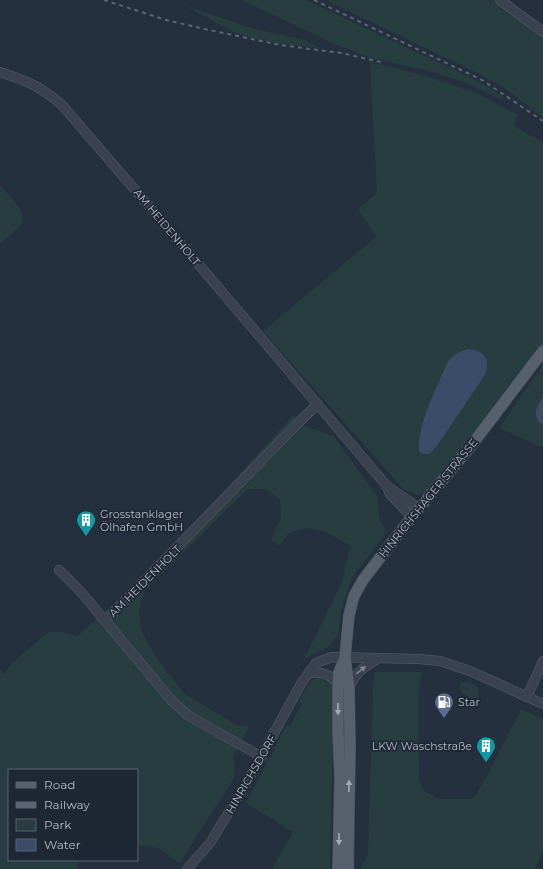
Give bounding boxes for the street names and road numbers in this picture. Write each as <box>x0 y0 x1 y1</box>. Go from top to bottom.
street label: AM HEIDENHOLT <box>131 186 204 269</box>
street label: HINRICHSHÄGER STRASSE <box>376 436 480 560</box>
street label: AM HEIDENHOLT <box>106 541 185 620</box>
street label: HINRICHSDORF <box>223 732 279 816</box>

